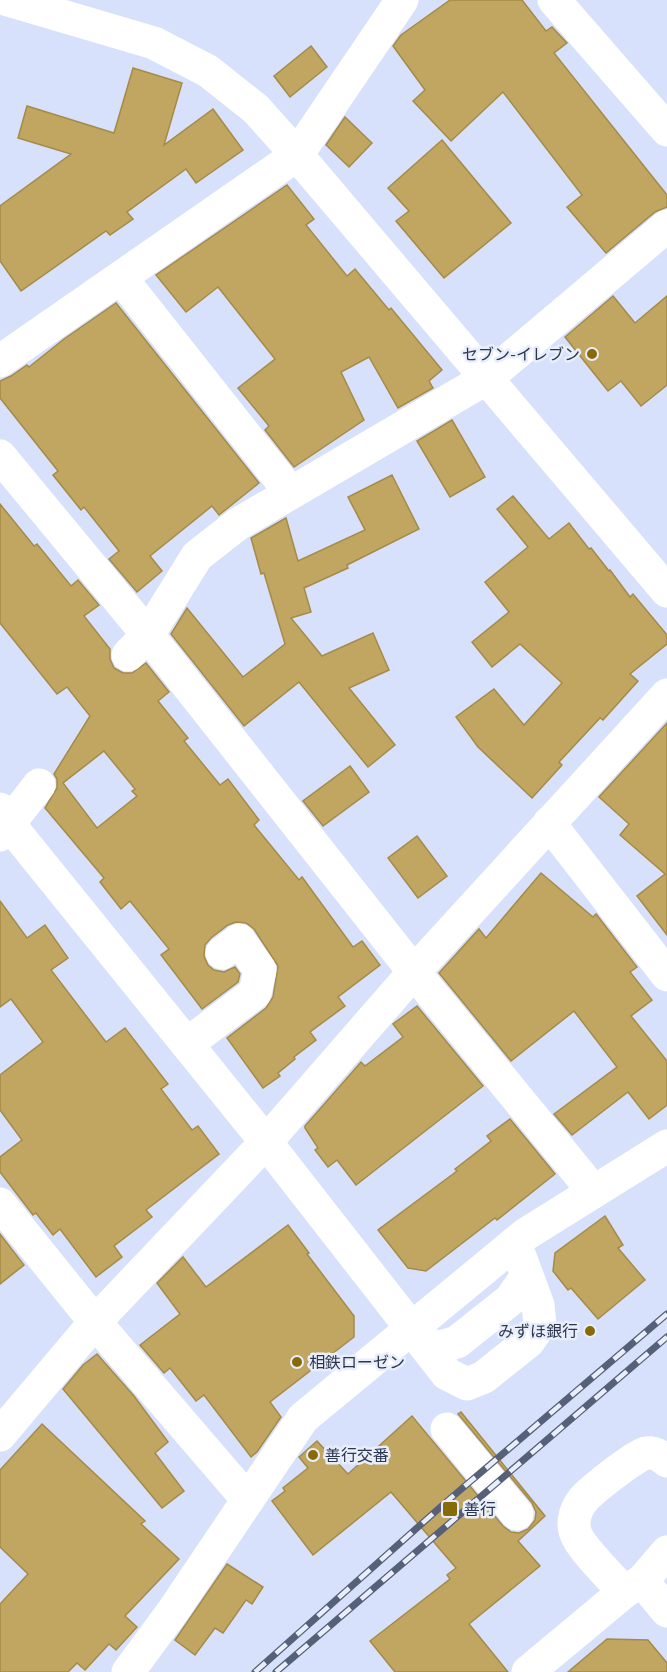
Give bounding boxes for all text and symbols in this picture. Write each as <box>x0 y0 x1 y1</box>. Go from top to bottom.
place label: セブン-イレブン <box>462 345 580 364</box>
marker: セブン-イレブン <box>585 347 599 361</box>
place label: みずほ銀行 <box>498 1322 578 1341</box>
marker: みずほ銀行 <box>583 1324 597 1338</box>
place label: 相鉄ローゼン <box>309 1353 405 1372</box>
marker: 相鉄ローゼン <box>290 1355 304 1369</box>
place label: 善行交番 <box>325 1446 389 1465</box>
marker: 善行交番 <box>306 1448 320 1462</box>
marker: 善行 <box>441 1500 459 1518</box>
place label: 善行 <box>464 1500 496 1519</box>

